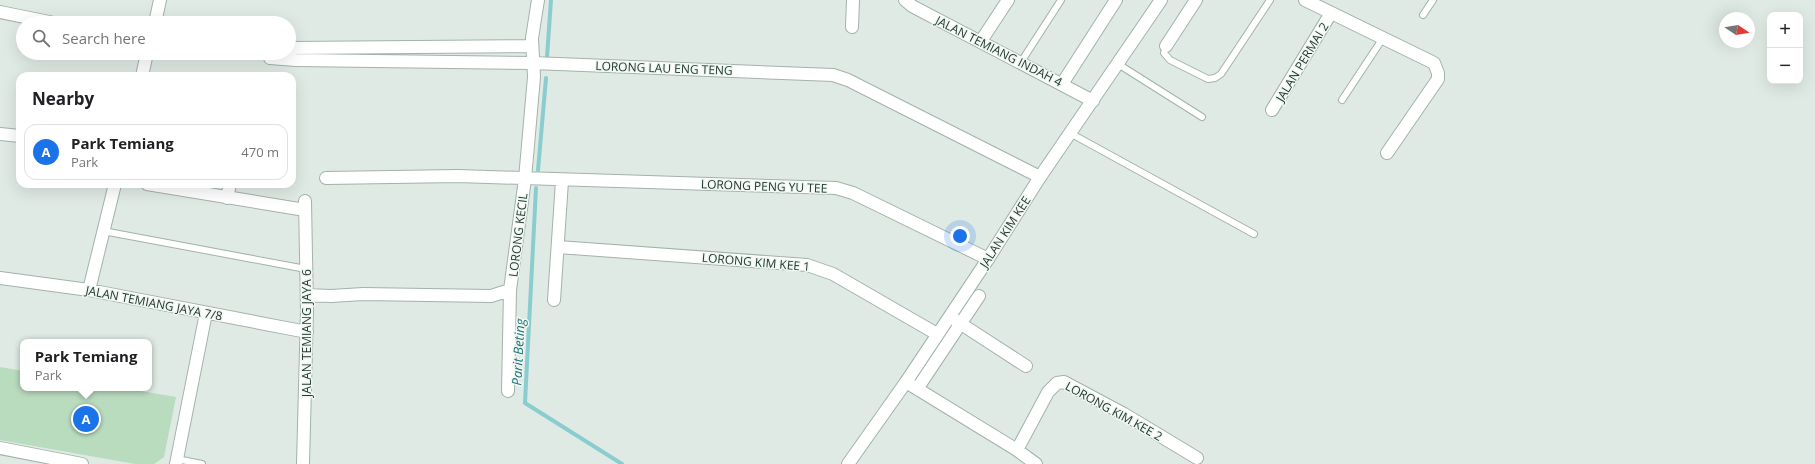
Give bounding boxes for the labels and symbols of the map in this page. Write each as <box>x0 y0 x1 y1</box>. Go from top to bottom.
street label: JALAN TEMIANG INDAH 4 <box>932 11 1065 90</box>
north arrow <box>1719 12 1755 48</box>
street label: JALAN PERMAI 2 <box>1271 19 1332 106</box>
street label: LORONG LAU ENG TENG <box>595 57 733 79</box>
street label: LORONG PENG YU TEE <box>700 175 828 197</box>
street label: LORONG KECIL <box>504 192 532 278</box>
street label: JALAN KIM KEE <box>975 193 1034 272</box>
your location <box>950 226 970 246</box>
street label: LORONG KIM KEE 1 <box>701 249 811 275</box>
street label: JALAN TEMIANG JAYA 6 <box>298 269 315 398</box>
street label: JALAN TEMIANG JAYA 7/8 <box>83 281 224 325</box>
water label: Parit Beting <box>507 317 529 386</box>
street label: LORONG KIM KEE 2 <box>1062 377 1166 445</box>
pin: A <box>73 404 99 434</box>

